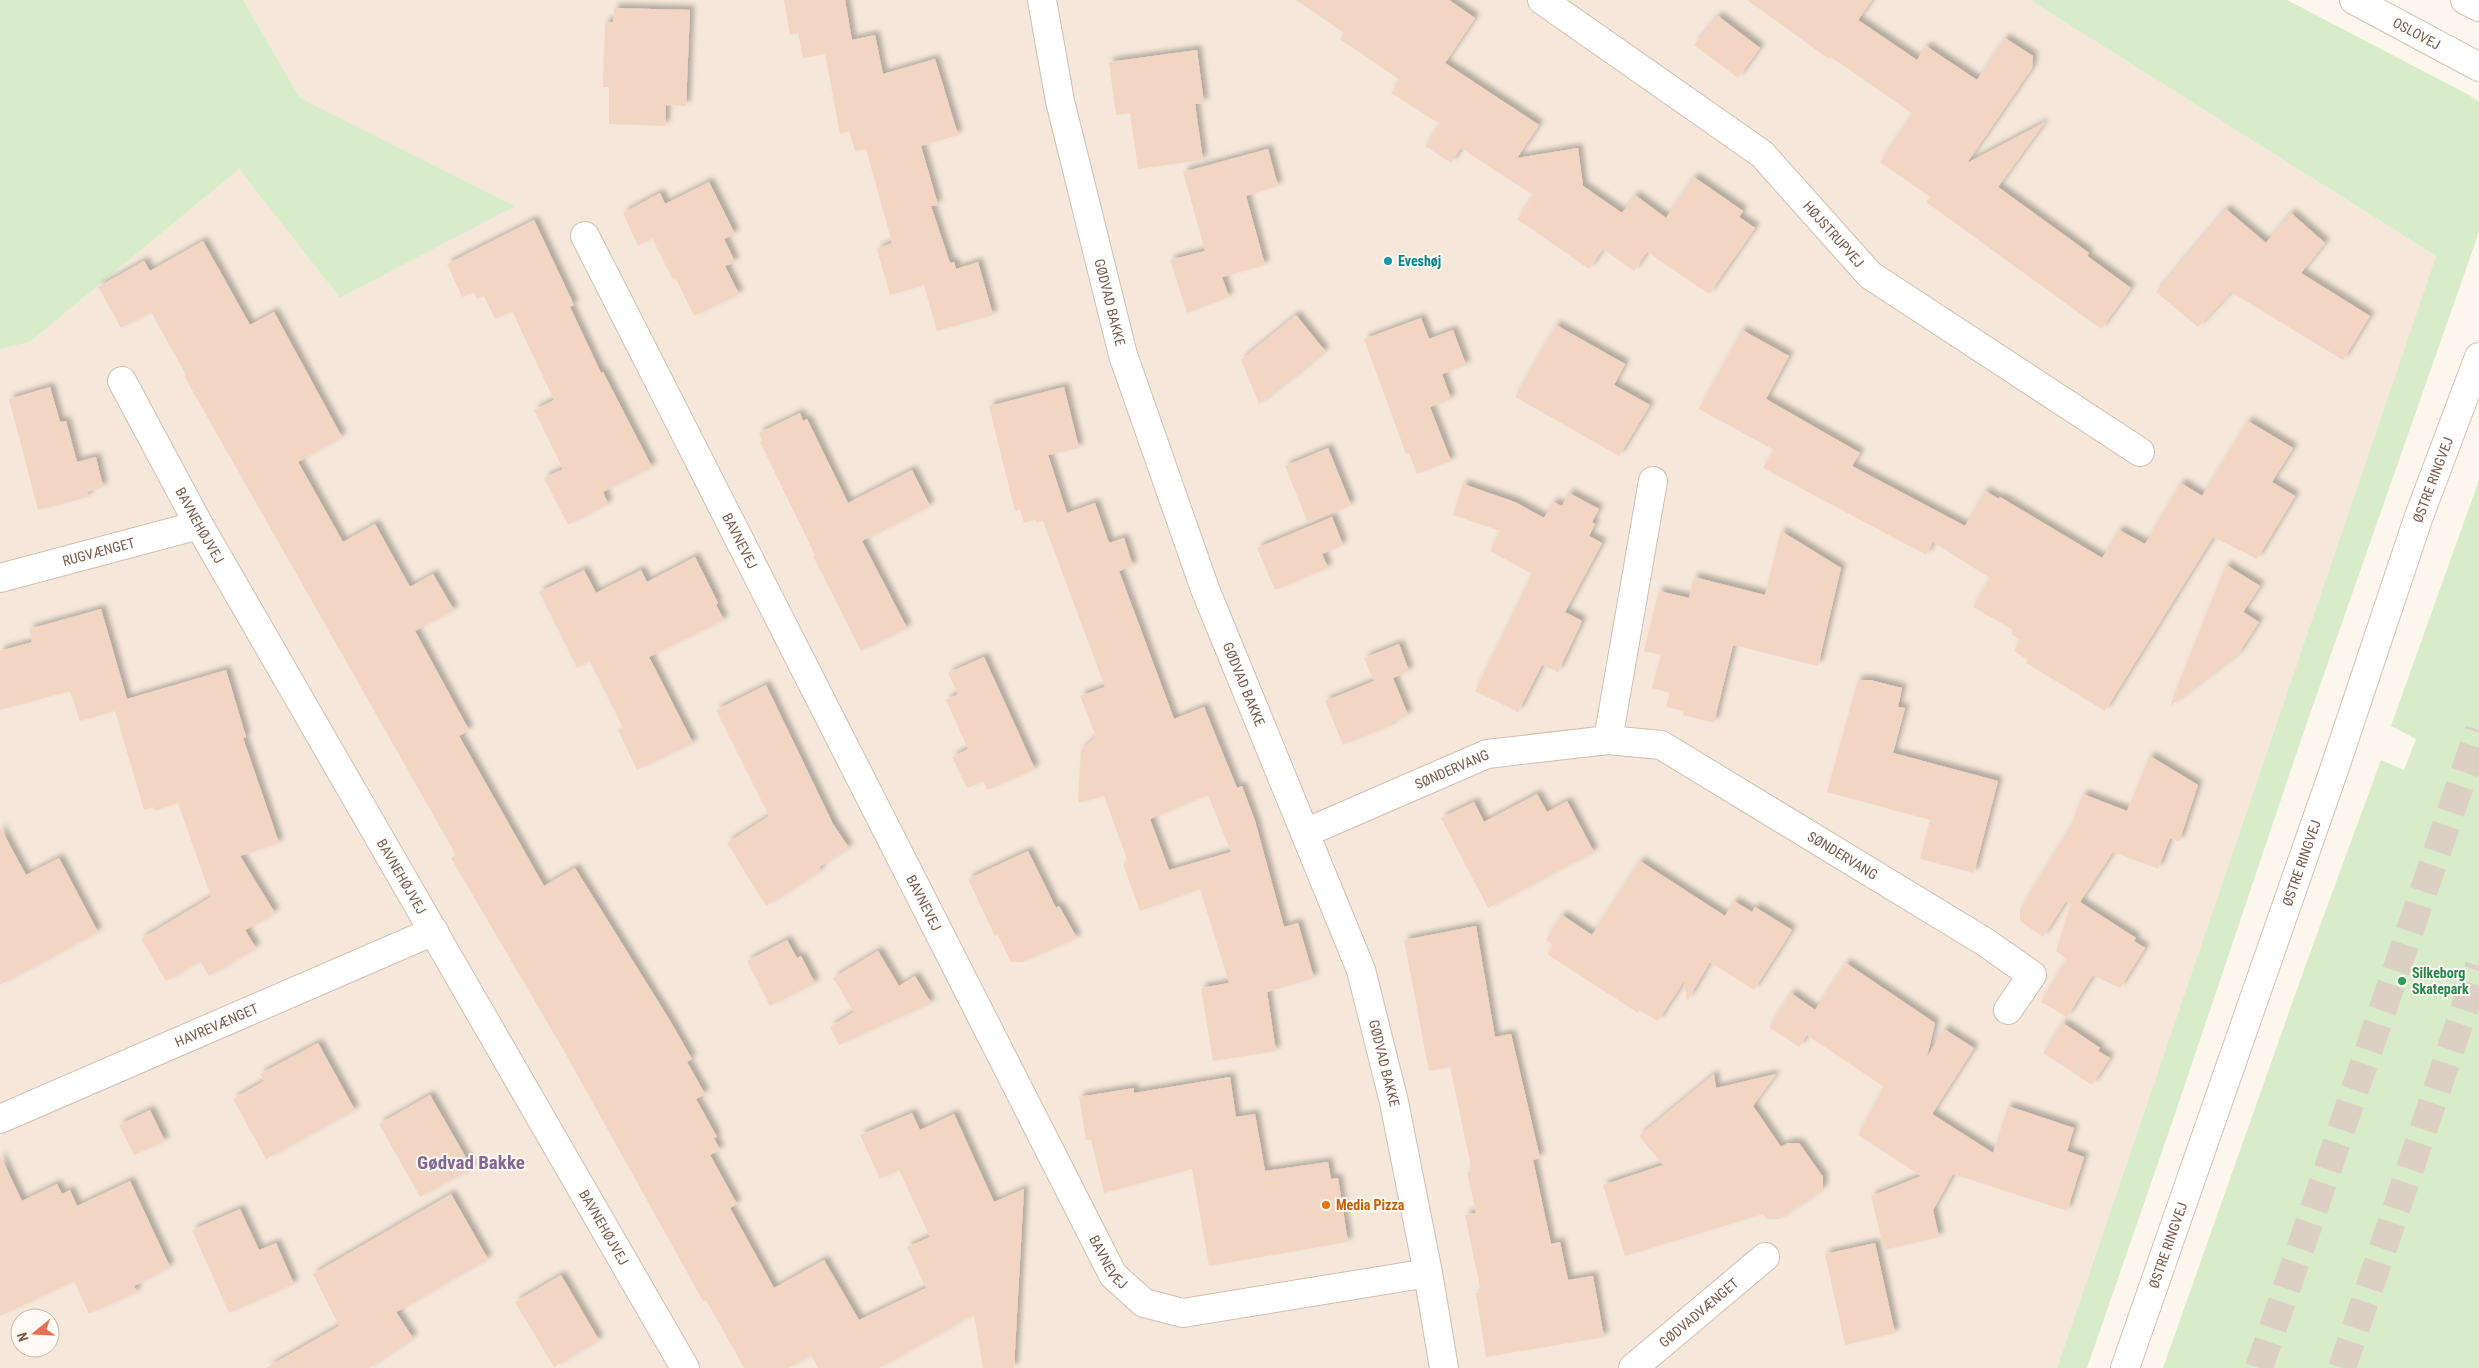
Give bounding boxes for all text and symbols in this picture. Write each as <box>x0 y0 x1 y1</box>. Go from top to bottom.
street label: OSLOVEJ <box>2390 14 2443 53</box>
street label: HØJSTRUPVEJ <box>1800 198 1867 271</box>
place label: Eveshøj <box>1398 253 1441 269</box>
marker: Eveshøj <box>1382 255 1394 267</box>
street label: GØDVAD BAKKE <box>1091 257 1128 348</box>
street label: ØSTRE RINGVEJ <box>2409 435 2456 525</box>
street label: BAVNEHØJVEJ <box>172 485 227 566</box>
street label: BAVNEVEJ <box>719 510 761 571</box>
street label: RUGVÆNGET <box>61 534 136 569</box>
street label: GØDVAD BAKKE <box>1220 640 1268 728</box>
street label: SØNDERVANG <box>1412 746 1491 792</box>
street label: ØSTRE RINGVEJ <box>2279 818 2324 908</box>
street label: SØNDERVANG <box>1805 828 1881 883</box>
street label: BAVNEHØJVEJ <box>374 836 430 917</box>
street label: BAVNEVEJ <box>903 872 945 933</box>
place label: Silkeborg Skatepark <box>2412 965 2469 997</box>
marker: Silkeborg Skatepark <box>2396 975 2408 987</box>
street label: HAVREVÆNGET <box>172 1000 261 1050</box>
street label: GØDVAD BAKKE <box>1366 1018 1403 1108</box>
district label: Gødvad Bakke <box>417 1151 525 1174</box>
street label: BAVNEHØJVEJ <box>576 1187 632 1268</box>
place label: Media Pizza <box>1336 1197 1405 1213</box>
marker: Media Pizza <box>1320 1199 1332 1211</box>
street label: ØSTRE RINGVEJ <box>2145 1200 2190 1290</box>
street label: BAVNEVEJ <box>1086 1233 1131 1292</box>
street label: GØDVADVÆNGET <box>1656 1275 1742 1350</box>
north arrow <box>10 1308 60 1358</box>
text: N <box>14 1330 32 1344</box>

